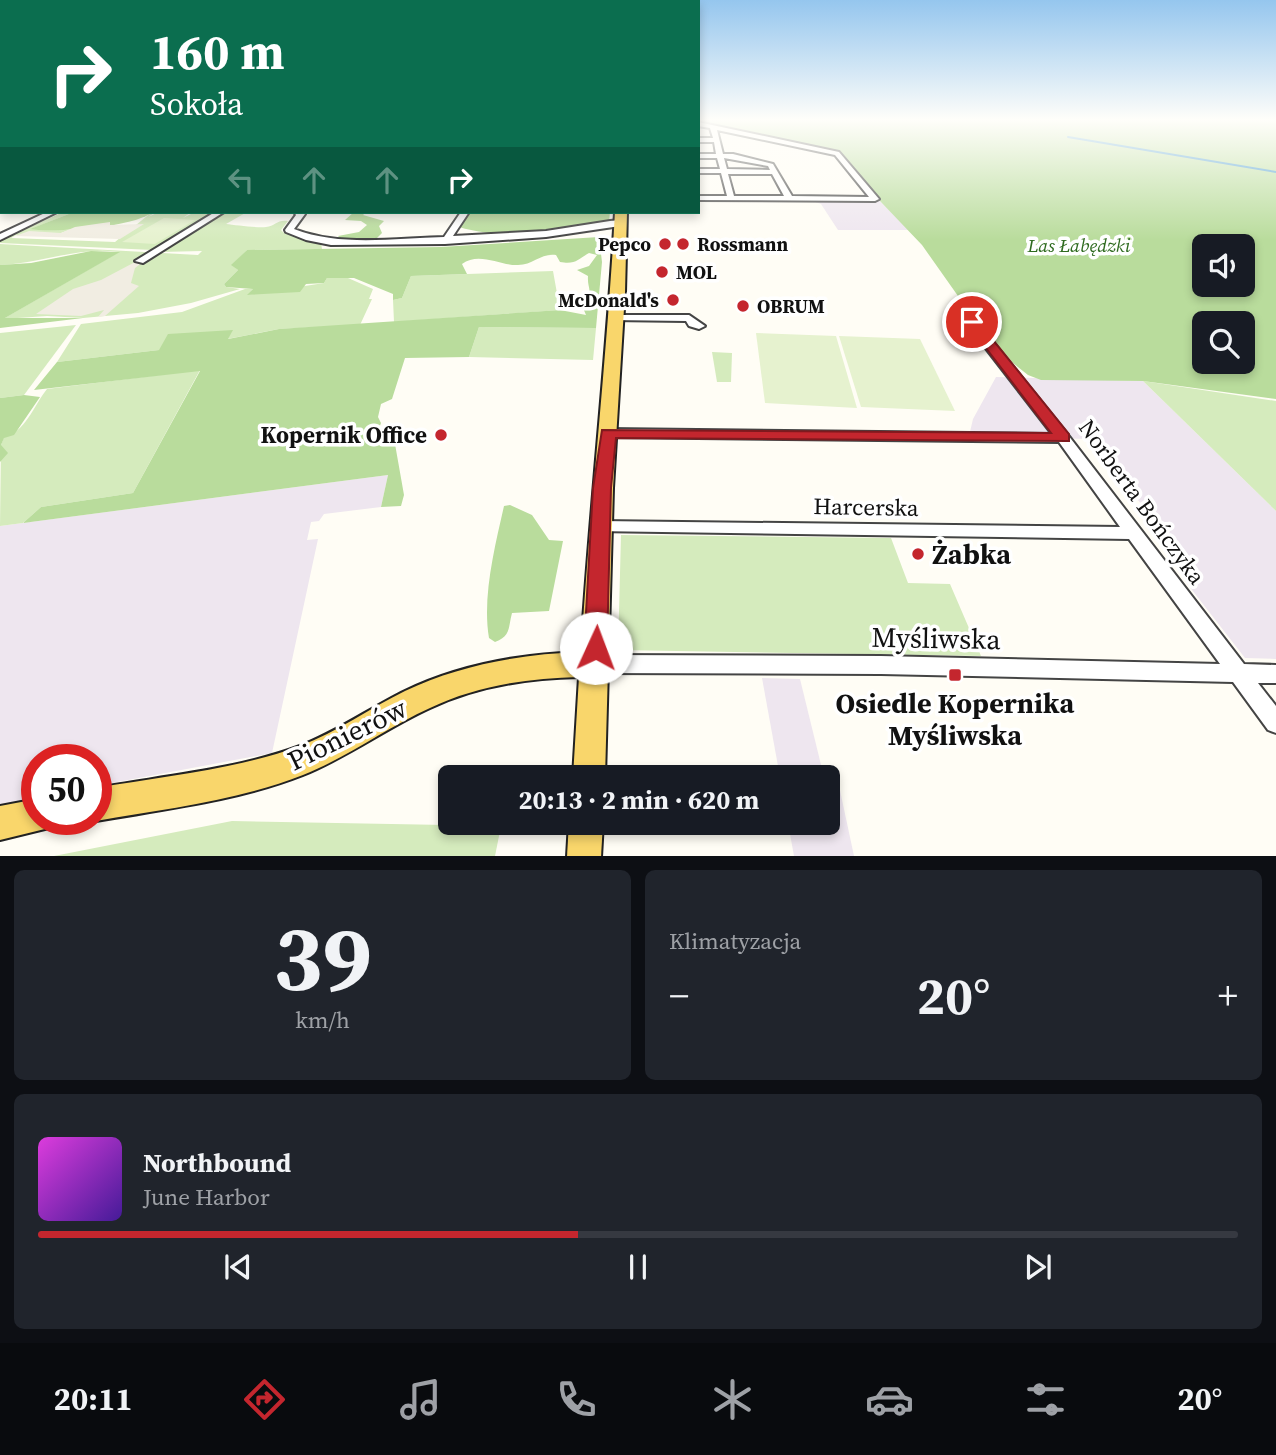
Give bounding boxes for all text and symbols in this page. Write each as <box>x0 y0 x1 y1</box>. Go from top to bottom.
text: 160 m <box>150 18 285 85</box>
icon: right <box>35 28 126 119</box>
text: Sokoła <box>150 82 243 126</box>
icon: left <box>222 161 260 199</box>
icon: ahead <box>295 161 333 199</box>
icon: ahead <box>368 161 406 199</box>
icon: right <box>441 161 479 199</box>
place label: Pepco <box>598 231 651 257</box>
place label: Rossmann <box>697 231 789 257</box>
park label: Las Łabędzki <box>1026 232 1131 258</box>
map controls <box>1192 234 1255 374</box>
button: sound <box>1192 234 1255 297</box>
marker: Pepco <box>657 236 673 252</box>
marker: Rossmann <box>675 236 691 252</box>
place label: MOL <box>676 259 717 285</box>
marker: MOL <box>654 264 670 280</box>
place label: McDonald's <box>558 287 659 313</box>
marker: McDonald's <box>665 292 681 308</box>
pin <box>942 292 1002 352</box>
place label: OBRUM <box>757 293 825 319</box>
marker: OBRUM <box>735 298 751 314</box>
icon: arrive <box>953 303 991 341</box>
button: search <box>1192 311 1255 374</box>
street label: Norberta Bończyka <box>1071 413 1213 591</box>
place label: Kopernik Office <box>261 419 427 451</box>
marker: Kopernik Office <box>433 427 449 443</box>
street label: Harcerska <box>813 490 919 524</box>
place label: Żabka <box>932 535 1011 573</box>
marker: Żabka <box>910 546 926 562</box>
position arrow <box>559 611 633 685</box>
street label: Myśliwska <box>871 618 1002 658</box>
marker: Osiedle Kopernika Myśliwska <box>947 667 963 683</box>
place label: Osiedle Kopernika Myśliwska <box>836 684 1075 754</box>
street label: Pionierów <box>281 689 414 779</box>
speed limit sign: 50 <box>21 744 112 835</box>
text: 20:13 · 2 min · 620 m <box>519 782 759 818</box>
text: 39 <box>273 896 372 1020</box>
text: Klimatyzacja <box>669 925 801 957</box>
text: 20° <box>917 960 990 1031</box>
text: − <box>669 970 689 1022</box>
text: + <box>1218 970 1238 1022</box>
text: km/h <box>295 1004 350 1036</box>
text: Northbound <box>143 1145 291 1181</box>
text: June Harbor <box>143 1181 270 1213</box>
icon: previous <box>219 1248 257 1286</box>
icon: pause <box>619 1248 657 1286</box>
icon: next <box>1019 1248 1057 1286</box>
icon: directions <box>240 1375 289 1424</box>
icon: music <box>396 1375 445 1424</box>
icon: phone <box>552 1375 601 1424</box>
icon: climate <box>708 1375 757 1424</box>
icon: car <box>865 1375 914 1424</box>
icon: filters <box>1021 1375 1070 1424</box>
text: 20:11 <box>54 1377 133 1421</box>
text: 20° <box>1177 1377 1222 1421</box>

